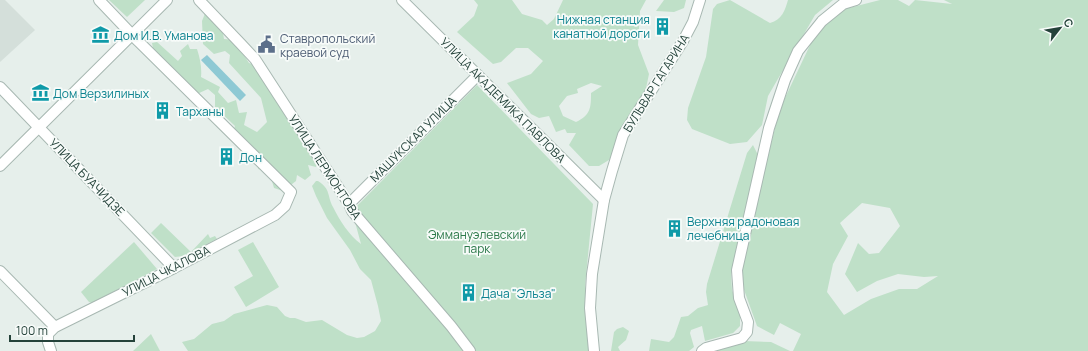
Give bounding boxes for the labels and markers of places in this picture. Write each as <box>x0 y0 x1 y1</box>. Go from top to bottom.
place label: Нижная станция канатной дороги <box>553 11 650 42</box>
building icon: Нижная станция канатной дороги <box>653 16 673 36</box>
museum icon: Дом И.В. Уманова <box>91 25 111 45</box>
place label: Дом И.В. Уманова <box>114 27 213 44</box>
place label: Ставропольский краевой суд <box>280 30 375 61</box>
public building icon: Ставропольский краевой суд <box>257 35 277 55</box>
museum icon: Дом Верзилиных <box>30 83 50 103</box>
place label: Дом Верзилиных <box>53 85 150 102</box>
building icon: Тарханы <box>153 101 173 121</box>
place label: Тарханы <box>176 103 224 120</box>
building icon: Дон <box>216 147 236 167</box>
place label: Дон <box>239 149 262 166</box>
place label: Верхняя радоновая лечебница <box>687 213 799 244</box>
building icon: Верхняя радоновая лечебница <box>664 218 684 238</box>
building icon: Дача "Эльза" <box>458 283 478 303</box>
place label: Дача "Эльза" <box>481 285 556 302</box>

